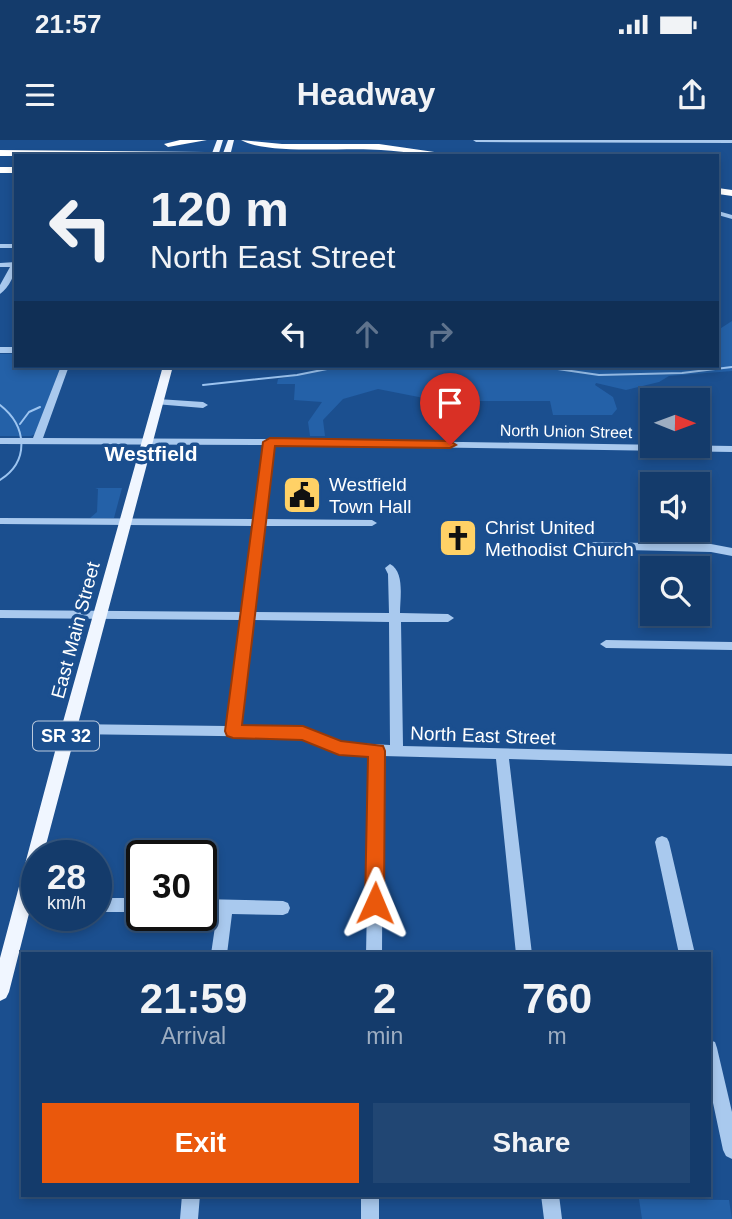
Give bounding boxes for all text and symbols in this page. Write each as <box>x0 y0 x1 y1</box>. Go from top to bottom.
text: 21:57 <box>35 9 102 39</box>
icon: menu <box>21 76 59 114</box>
text: Headway <box>297 76 435 112</box>
icon: share <box>673 76 711 114</box>
icon: left <box>35 182 126 273</box>
text: 120 m <box>150 182 289 236</box>
text: North East Street <box>150 239 395 275</box>
icon: left <box>275 315 313 353</box>
icon: ahead <box>348 315 386 353</box>
icon: right <box>421 315 459 353</box>
pin <box>420 373 480 445</box>
icon: arrive <box>431 384 469 422</box>
north arrow <box>640 388 710 458</box>
map controls <box>640 388 710 626</box>
street label: North Union Street <box>500 422 633 441</box>
district label: Westfield <box>105 442 197 465</box>
button: sound <box>640 472 710 542</box>
public building icon: Westfield Town Hall <box>281 474 323 516</box>
place label: Westfield Town Hall <box>329 474 411 517</box>
church icon: Christ United Methodist Church <box>437 517 479 559</box>
place label: Christ United Methodist Church <box>485 517 634 560</box>
button: search <box>640 556 710 626</box>
street label: East Main Street <box>47 559 104 701</box>
road number: SR 32 <box>33 722 99 750</box>
street label: North East Street <box>410 722 557 749</box>
speed limit sign: 30 <box>126 840 217 931</box>
text: 28 <box>47 857 86 896</box>
position arrow <box>338 866 412 940</box>
text: km/h <box>47 893 86 913</box>
text: 21:59 <box>140 975 247 1022</box>
text: 2 <box>373 975 396 1022</box>
text: 760 <box>522 975 592 1022</box>
text: Arrival <box>161 1023 226 1049</box>
text: min <box>366 1023 403 1049</box>
text: m <box>548 1023 567 1049</box>
button: Exit <box>42 1103 359 1183</box>
button: Share <box>373 1103 690 1183</box>

